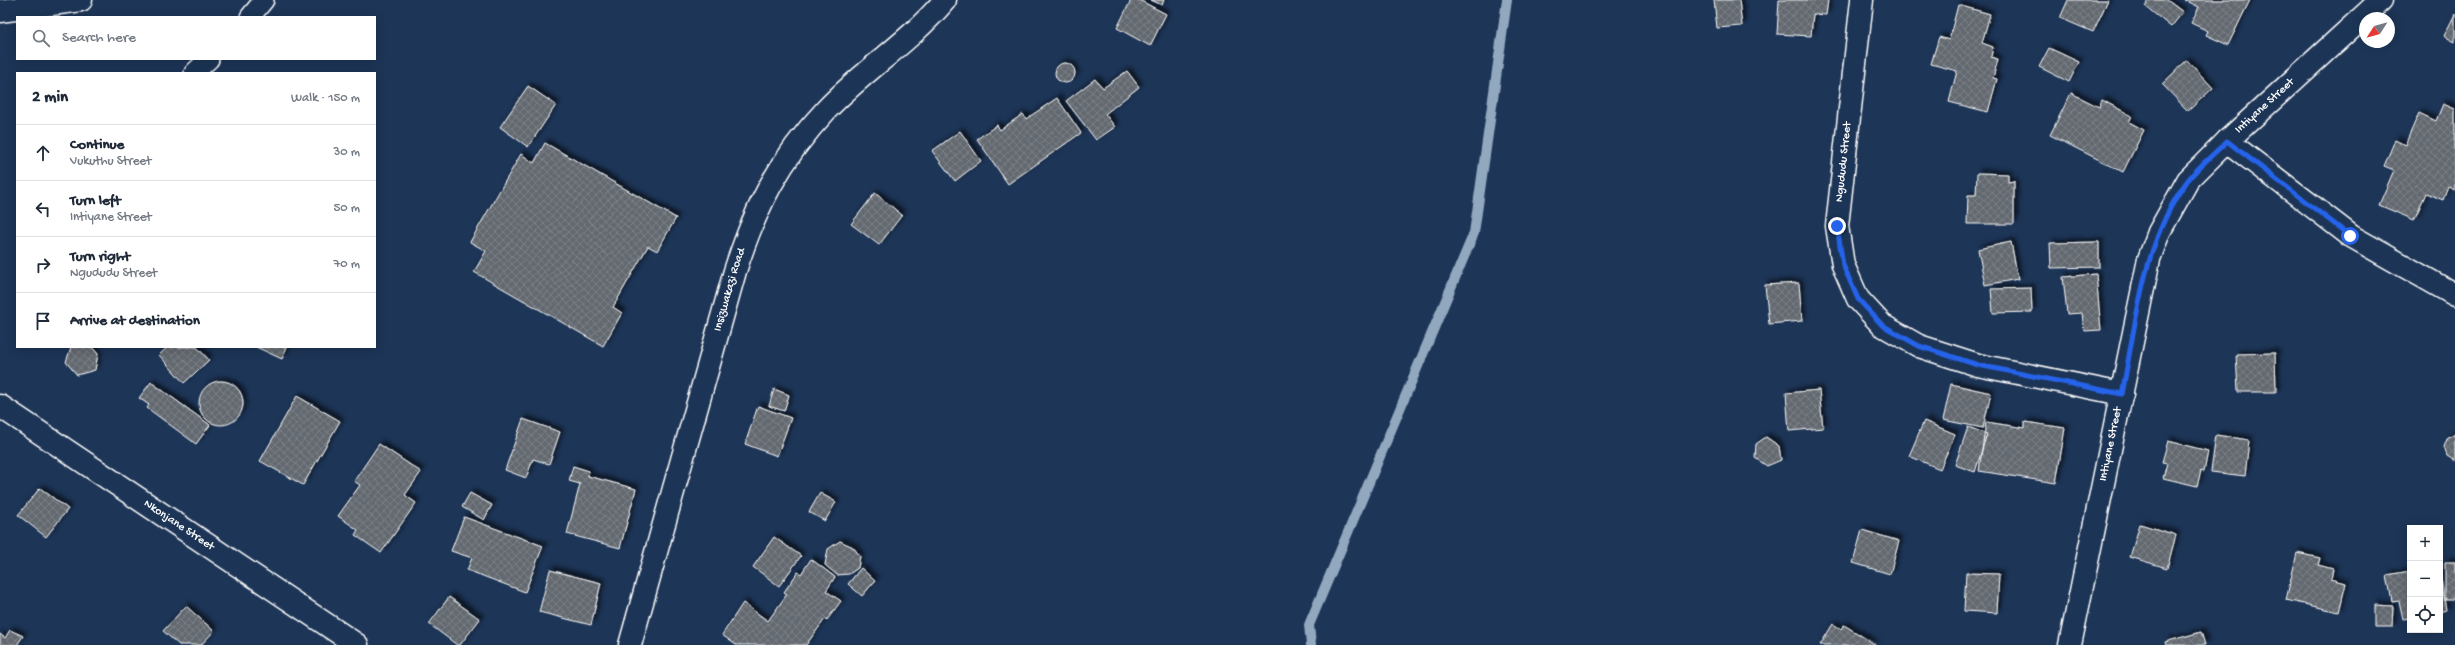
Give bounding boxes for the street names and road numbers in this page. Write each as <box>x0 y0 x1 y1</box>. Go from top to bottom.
street label: Intiyane Street <box>2232 75 2298 137</box>
street label: Ngududu Street <box>1833 120 1855 203</box>
street label: Insizwakazi Road <box>711 245 750 333</box>
street label: Intiyane Street <box>2097 405 2126 483</box>
street label: Nkonjane Street <box>141 497 218 555</box>

